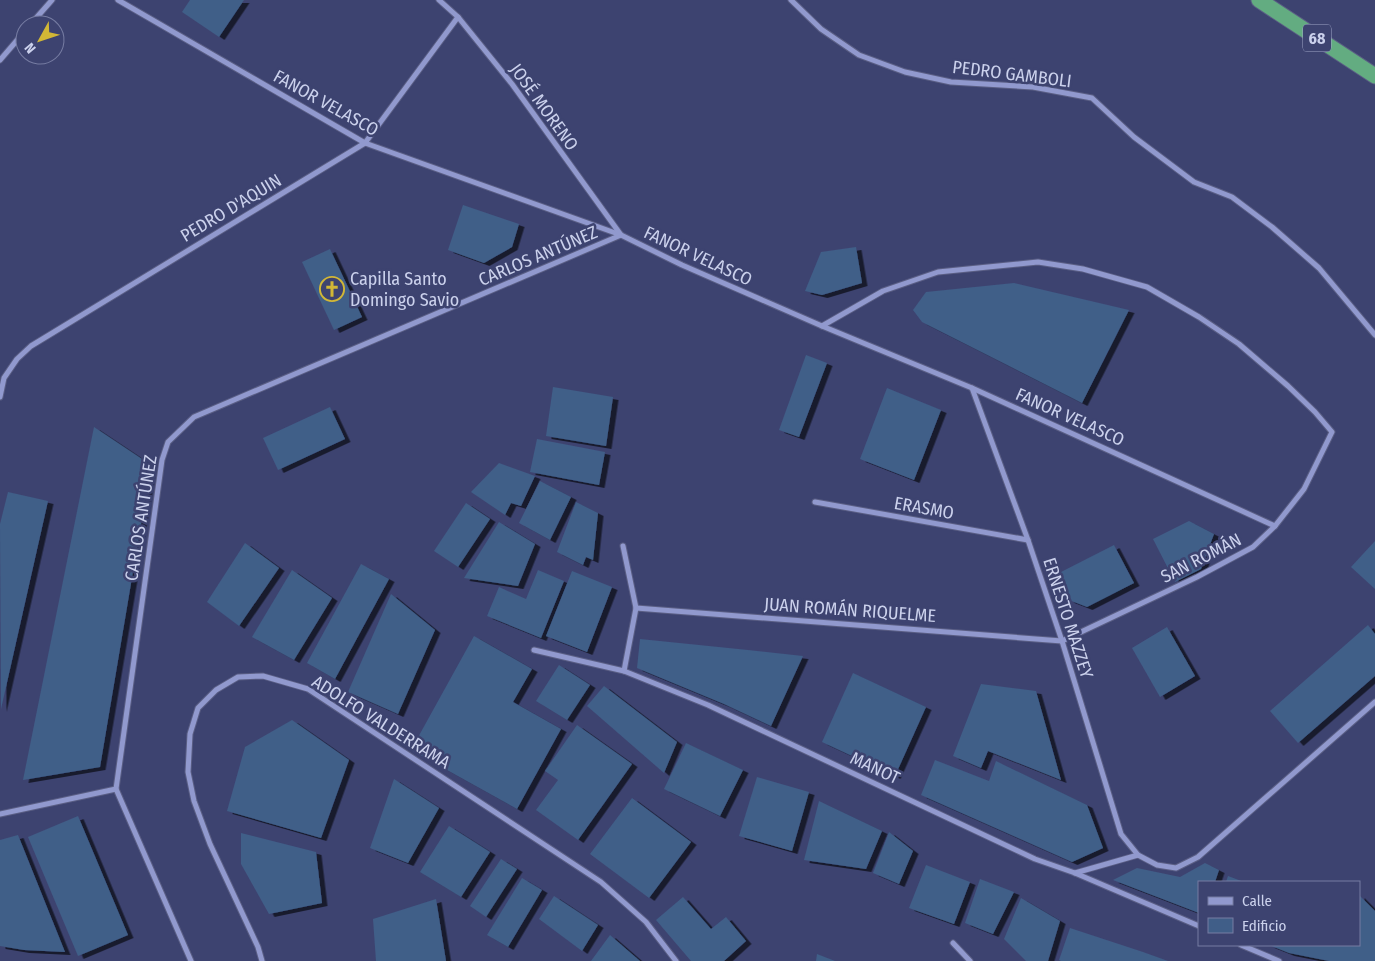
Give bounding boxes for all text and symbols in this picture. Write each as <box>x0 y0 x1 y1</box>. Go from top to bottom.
north arrow <box>15 15 65 65</box>
road number: 68 <box>1303 24 1331 52</box>
text: N <box>21 39 40 57</box>
street label: PEDRO GAMBOLI <box>951 56 1073 92</box>
street label: JOSÉ MORENO <box>505 59 584 155</box>
street label: FANOR VELASCO <box>270 65 382 141</box>
street label: PEDRO D'AQUIN <box>177 169 285 247</box>
street label: CARLOS ANTÚNEZ <box>475 220 601 291</box>
street label: FANOR VELASCO <box>640 221 756 291</box>
place label: Capilla Santo Domingo Savio <box>350 268 459 311</box>
church icon: Capilla Santo Domingo Savio <box>319 276 345 302</box>
street label: FANOR VELASCO <box>1012 383 1128 451</box>
street label: CARLOS ANTÚNEZ <box>119 453 162 582</box>
street label: ERASMO <box>892 492 956 524</box>
street label: SAN ROMÁN <box>1157 527 1245 588</box>
street label: ERNESTO MAZZEY <box>1038 555 1098 681</box>
street label: JUAN ROMÁN RIQUELME <box>763 592 937 627</box>
street label: ADOLFO VALDERRAMA <box>308 671 455 774</box>
street label: MANOT <box>847 747 904 789</box>
legend <box>1198 881 1360 946</box>
text: Calle <box>1242 892 1272 910</box>
text: Edificio <box>1242 917 1287 935</box>

